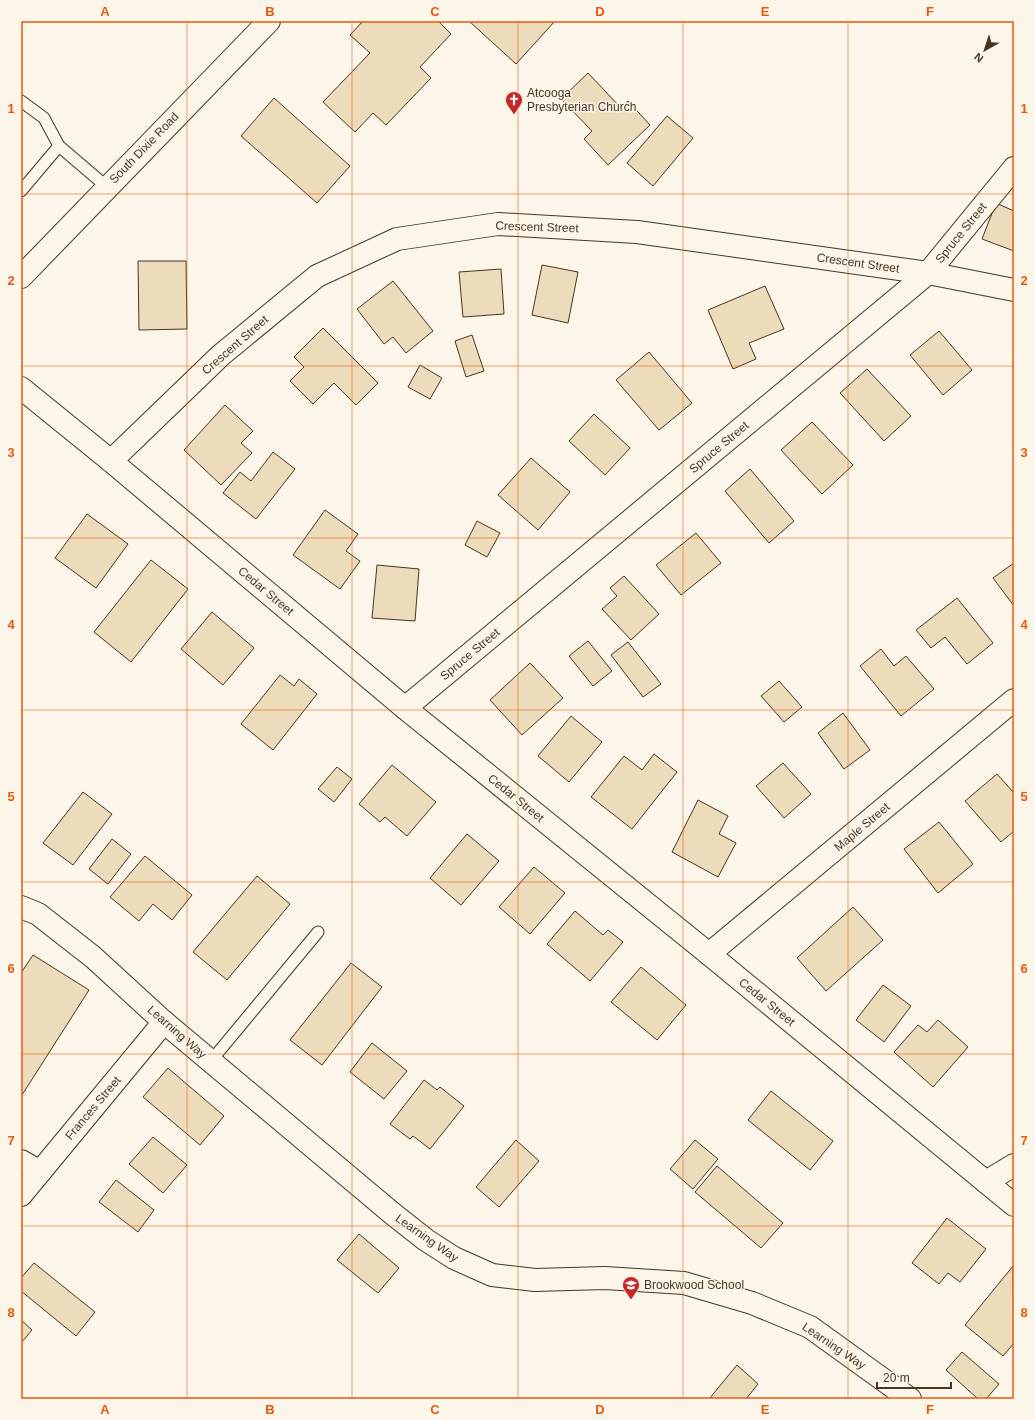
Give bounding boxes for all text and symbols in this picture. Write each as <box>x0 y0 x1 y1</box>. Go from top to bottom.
text: A <box>100 4 110 19</box>
text: B <box>265 4 275 19</box>
text: C <box>430 4 440 19</box>
text: D <box>595 4 605 19</box>
text: E <box>761 4 770 19</box>
text: F <box>926 4 934 19</box>
north arrow <box>965 30 1005 70</box>
text: N <box>972 51 986 65</box>
place label: Atcooga Presbyterian Church <box>527 86 636 114</box>
church icon: Atcooga Presbyterian Church <box>504 90 524 115</box>
text: 1 <box>7 101 15 116</box>
text: 1 <box>1020 101 1028 116</box>
street label: South Dixie Road <box>107 110 181 186</box>
street label: Spruce Street <box>932 200 990 266</box>
street label: Crescent Street <box>495 219 580 235</box>
street label: Crescent Street <box>816 250 901 276</box>
text: 2 <box>7 273 15 288</box>
text: 2 <box>1020 273 1028 288</box>
street label: Crescent Street <box>199 312 272 378</box>
street label: Spruce Street <box>686 418 752 476</box>
text: 3 <box>7 445 15 460</box>
text: 3 <box>1020 445 1028 460</box>
street label: Cedar Street <box>235 564 297 619</box>
text: 4 <box>7 617 15 632</box>
text: 4 <box>1020 617 1028 632</box>
street label: Spruce Street <box>437 625 503 683</box>
street label: Cedar Street <box>485 771 547 825</box>
text: 5 <box>7 789 15 804</box>
text: 5 <box>1020 789 1028 804</box>
street label: Maple Street <box>831 799 893 854</box>
text: 6 <box>7 961 15 976</box>
text: 6 <box>1020 961 1028 976</box>
street label: Cedar Street <box>736 975 798 1029</box>
street label: Learning Way <box>145 1003 209 1061</box>
street label: Frances Street <box>62 1073 124 1143</box>
text: 7 <box>7 1133 15 1148</box>
text: 7 <box>1020 1133 1028 1148</box>
street label: Learning Way <box>393 1211 461 1265</box>
school or university icon: Brookwood School <box>621 1275 641 1300</box>
place label: Brookwood School <box>644 1278 744 1292</box>
text: 8 <box>7 1305 15 1320</box>
text: 8 <box>1020 1305 1028 1320</box>
street label: Learning Way <box>800 1320 868 1372</box>
scale bar <box>877 1364 951 1390</box>
text: 20 m <box>883 1371 910 1385</box>
text: A <box>100 1402 110 1417</box>
text: B <box>265 1402 275 1417</box>
text: C <box>430 1402 440 1417</box>
text: D <box>595 1402 605 1417</box>
text: E <box>761 1402 770 1417</box>
text: F <box>926 1402 934 1417</box>

